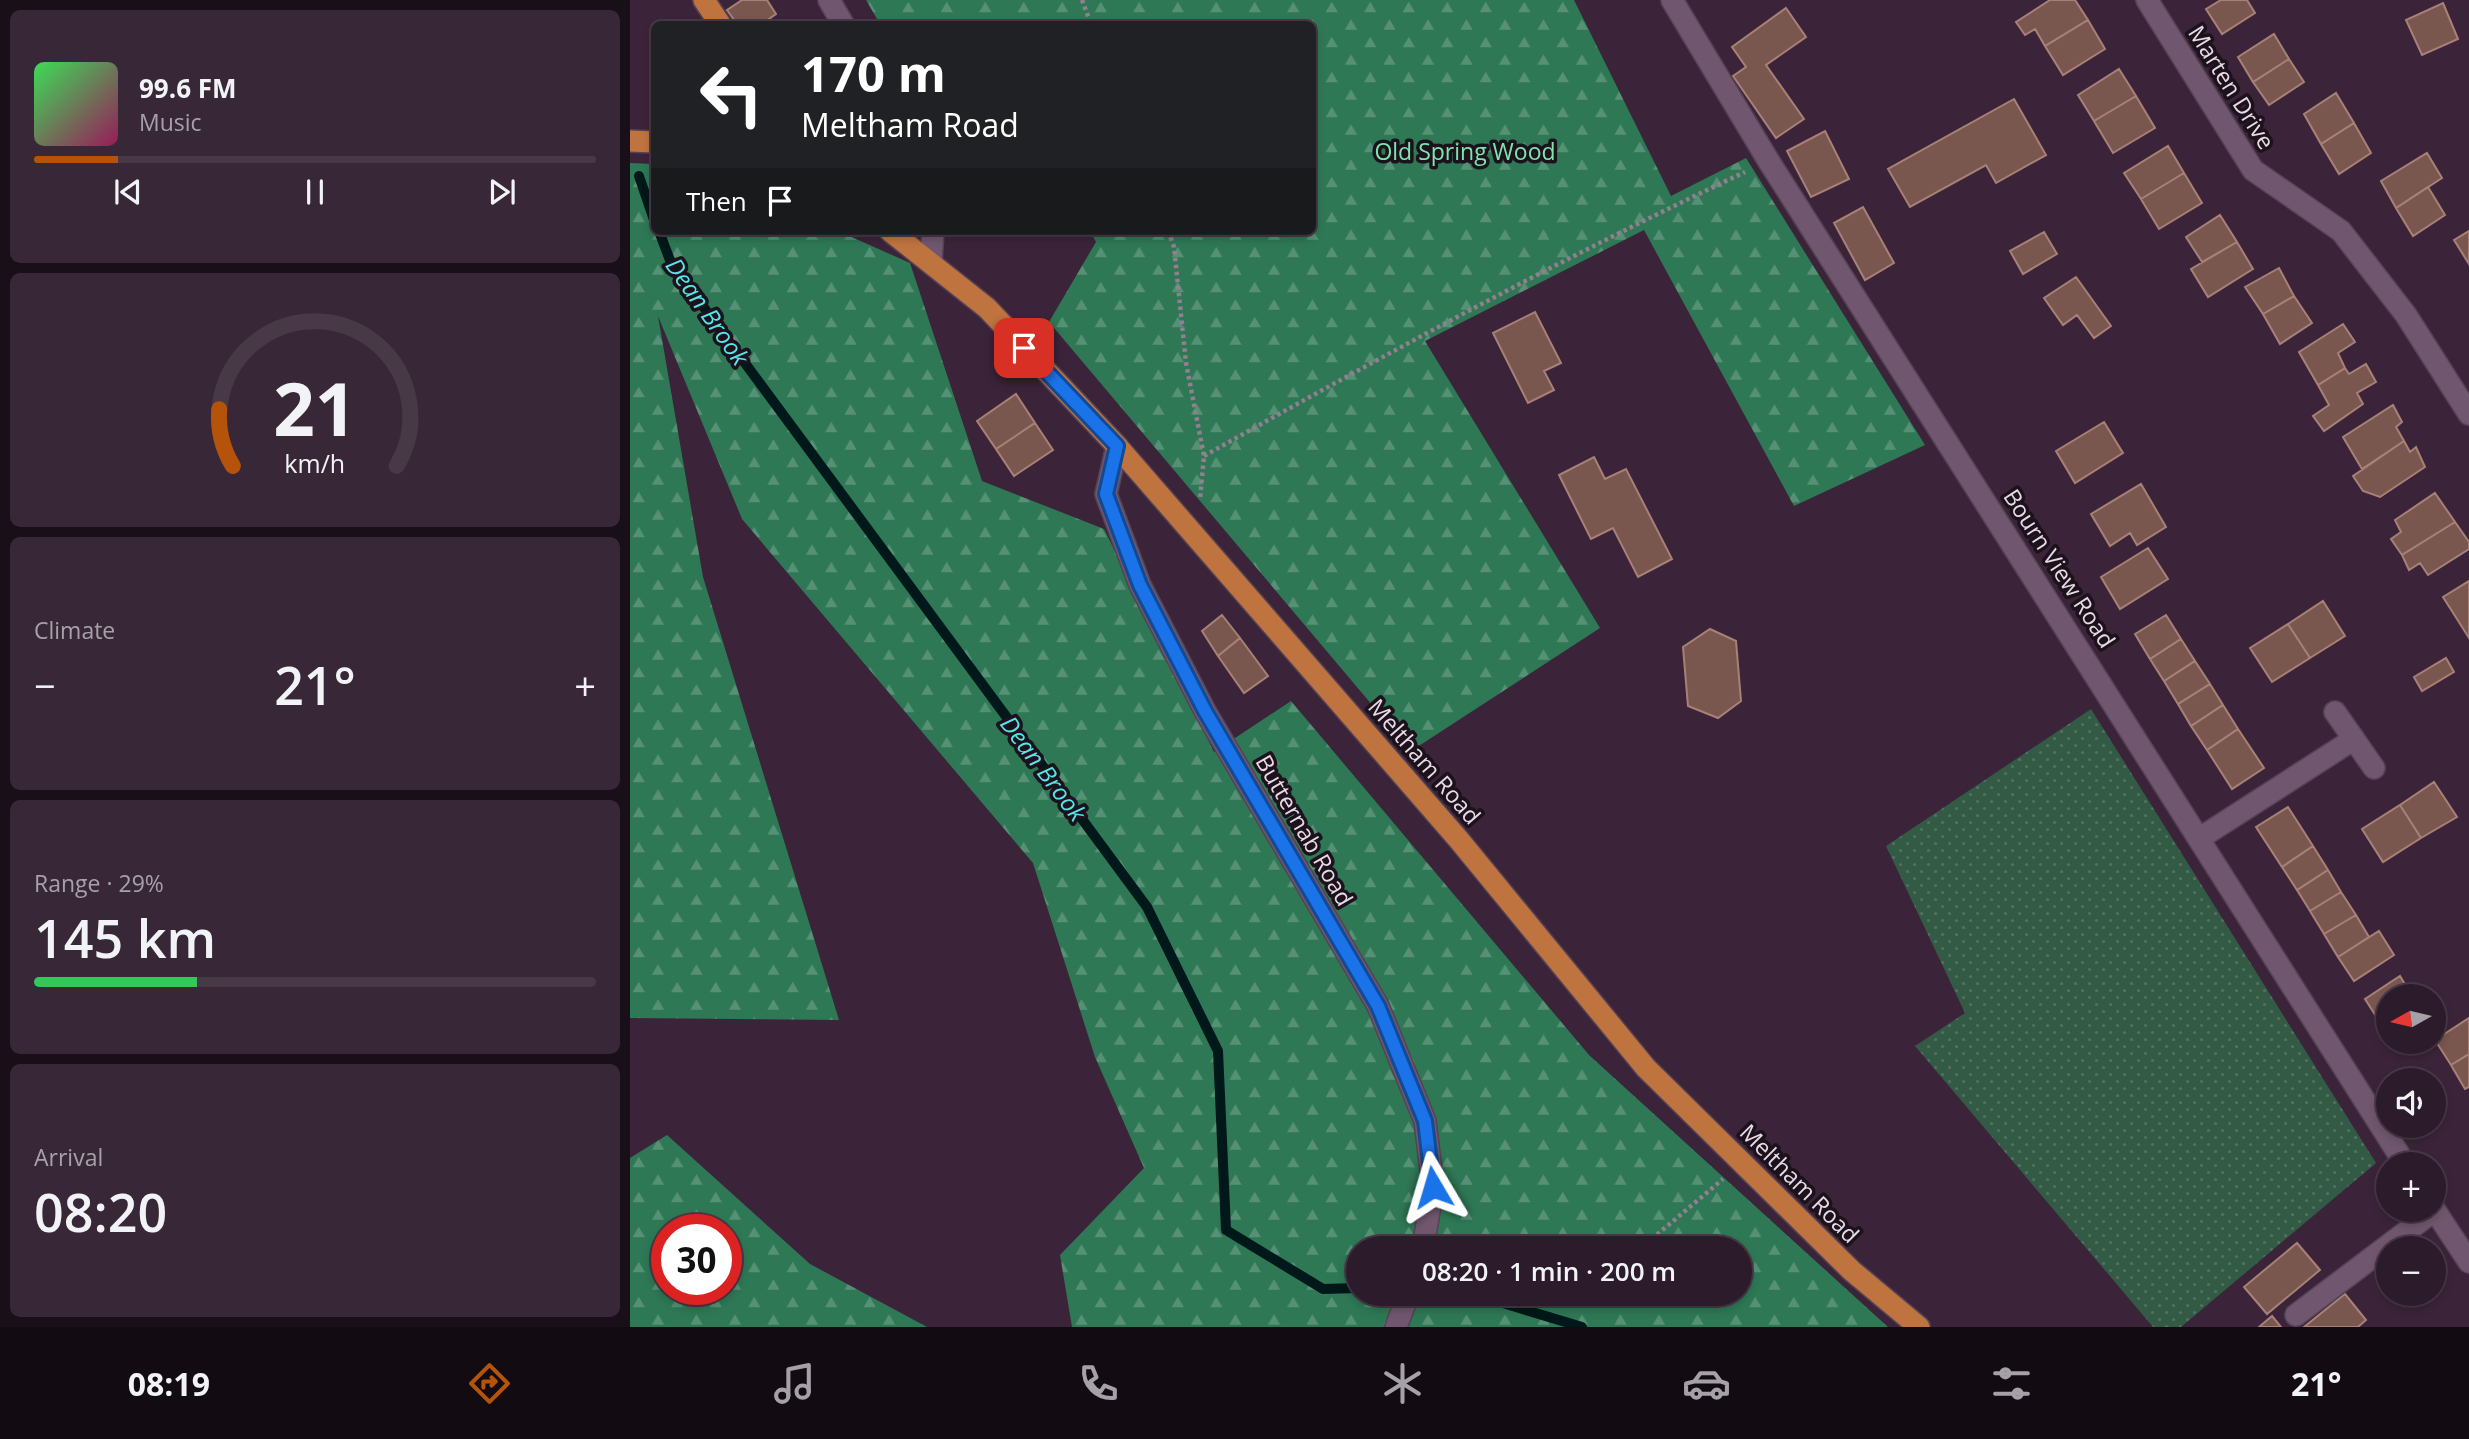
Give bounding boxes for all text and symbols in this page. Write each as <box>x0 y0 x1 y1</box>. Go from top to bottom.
street label: Marten Drive <box>2181 19 2283 155</box>
text: 170 m <box>801 40 946 106</box>
icon: left <box>686 49 777 140</box>
text: 99.6 FM <box>139 70 237 106</box>
text: Meltham Road <box>801 103 1019 146</box>
text: Music <box>139 106 202 138</box>
park label: Old Spring Wood <box>1374 135 1556 167</box>
icon: previous <box>109 173 147 211</box>
icon: pause <box>296 173 334 211</box>
icon: next <box>483 173 521 211</box>
icon: arrive <box>761 182 799 220</box>
text: Then <box>686 183 747 219</box>
water label: Dean Brook <box>659 251 758 372</box>
pin <box>994 318 1054 378</box>
icon: arrive <box>1005 329 1043 367</box>
text: 21 <box>273 359 357 458</box>
text: km/h <box>285 446 345 480</box>
street label: Bourn View Road <box>1997 482 2123 654</box>
text: Climate <box>34 614 115 646</box>
text: 21° <box>274 649 356 720</box>
text: − <box>34 659 56 711</box>
text: + <box>574 659 596 711</box>
street label: Meltham Road <box>1362 691 1488 831</box>
water label: Dean Brook <box>993 708 1095 829</box>
street label: Butternab Road <box>1249 749 1361 911</box>
text: Range · 29% <box>34 867 164 899</box>
text: 145 km <box>34 902 216 973</box>
north arrow <box>2376 984 2446 1054</box>
map controls <box>2376 984 2446 1306</box>
button: sound <box>2376 1068 2446 1138</box>
street label: Meltham Road <box>1733 1116 1867 1250</box>
text: Arrival <box>34 1141 103 1173</box>
position arrow <box>1396 1150 1470 1224</box>
button: + <box>2376 1152 2446 1222</box>
text: 08:20 <box>34 1176 167 1247</box>
speed limit sign: 30 <box>651 1214 742 1305</box>
button: − <box>2376 1236 2446 1306</box>
text: 08:20 · 1 min · 200 m <box>1422 1253 1676 1289</box>
icon: directions <box>465 1359 514 1408</box>
icon: music <box>770 1359 819 1408</box>
icon: phone <box>1074 1359 1123 1408</box>
icon: climate <box>1378 1359 1427 1408</box>
icon: car <box>1682 1359 1731 1408</box>
icon: filters <box>1987 1359 2036 1408</box>
text: 08:19 <box>128 1362 210 1405</box>
text: 21° <box>2291 1362 2341 1405</box>

